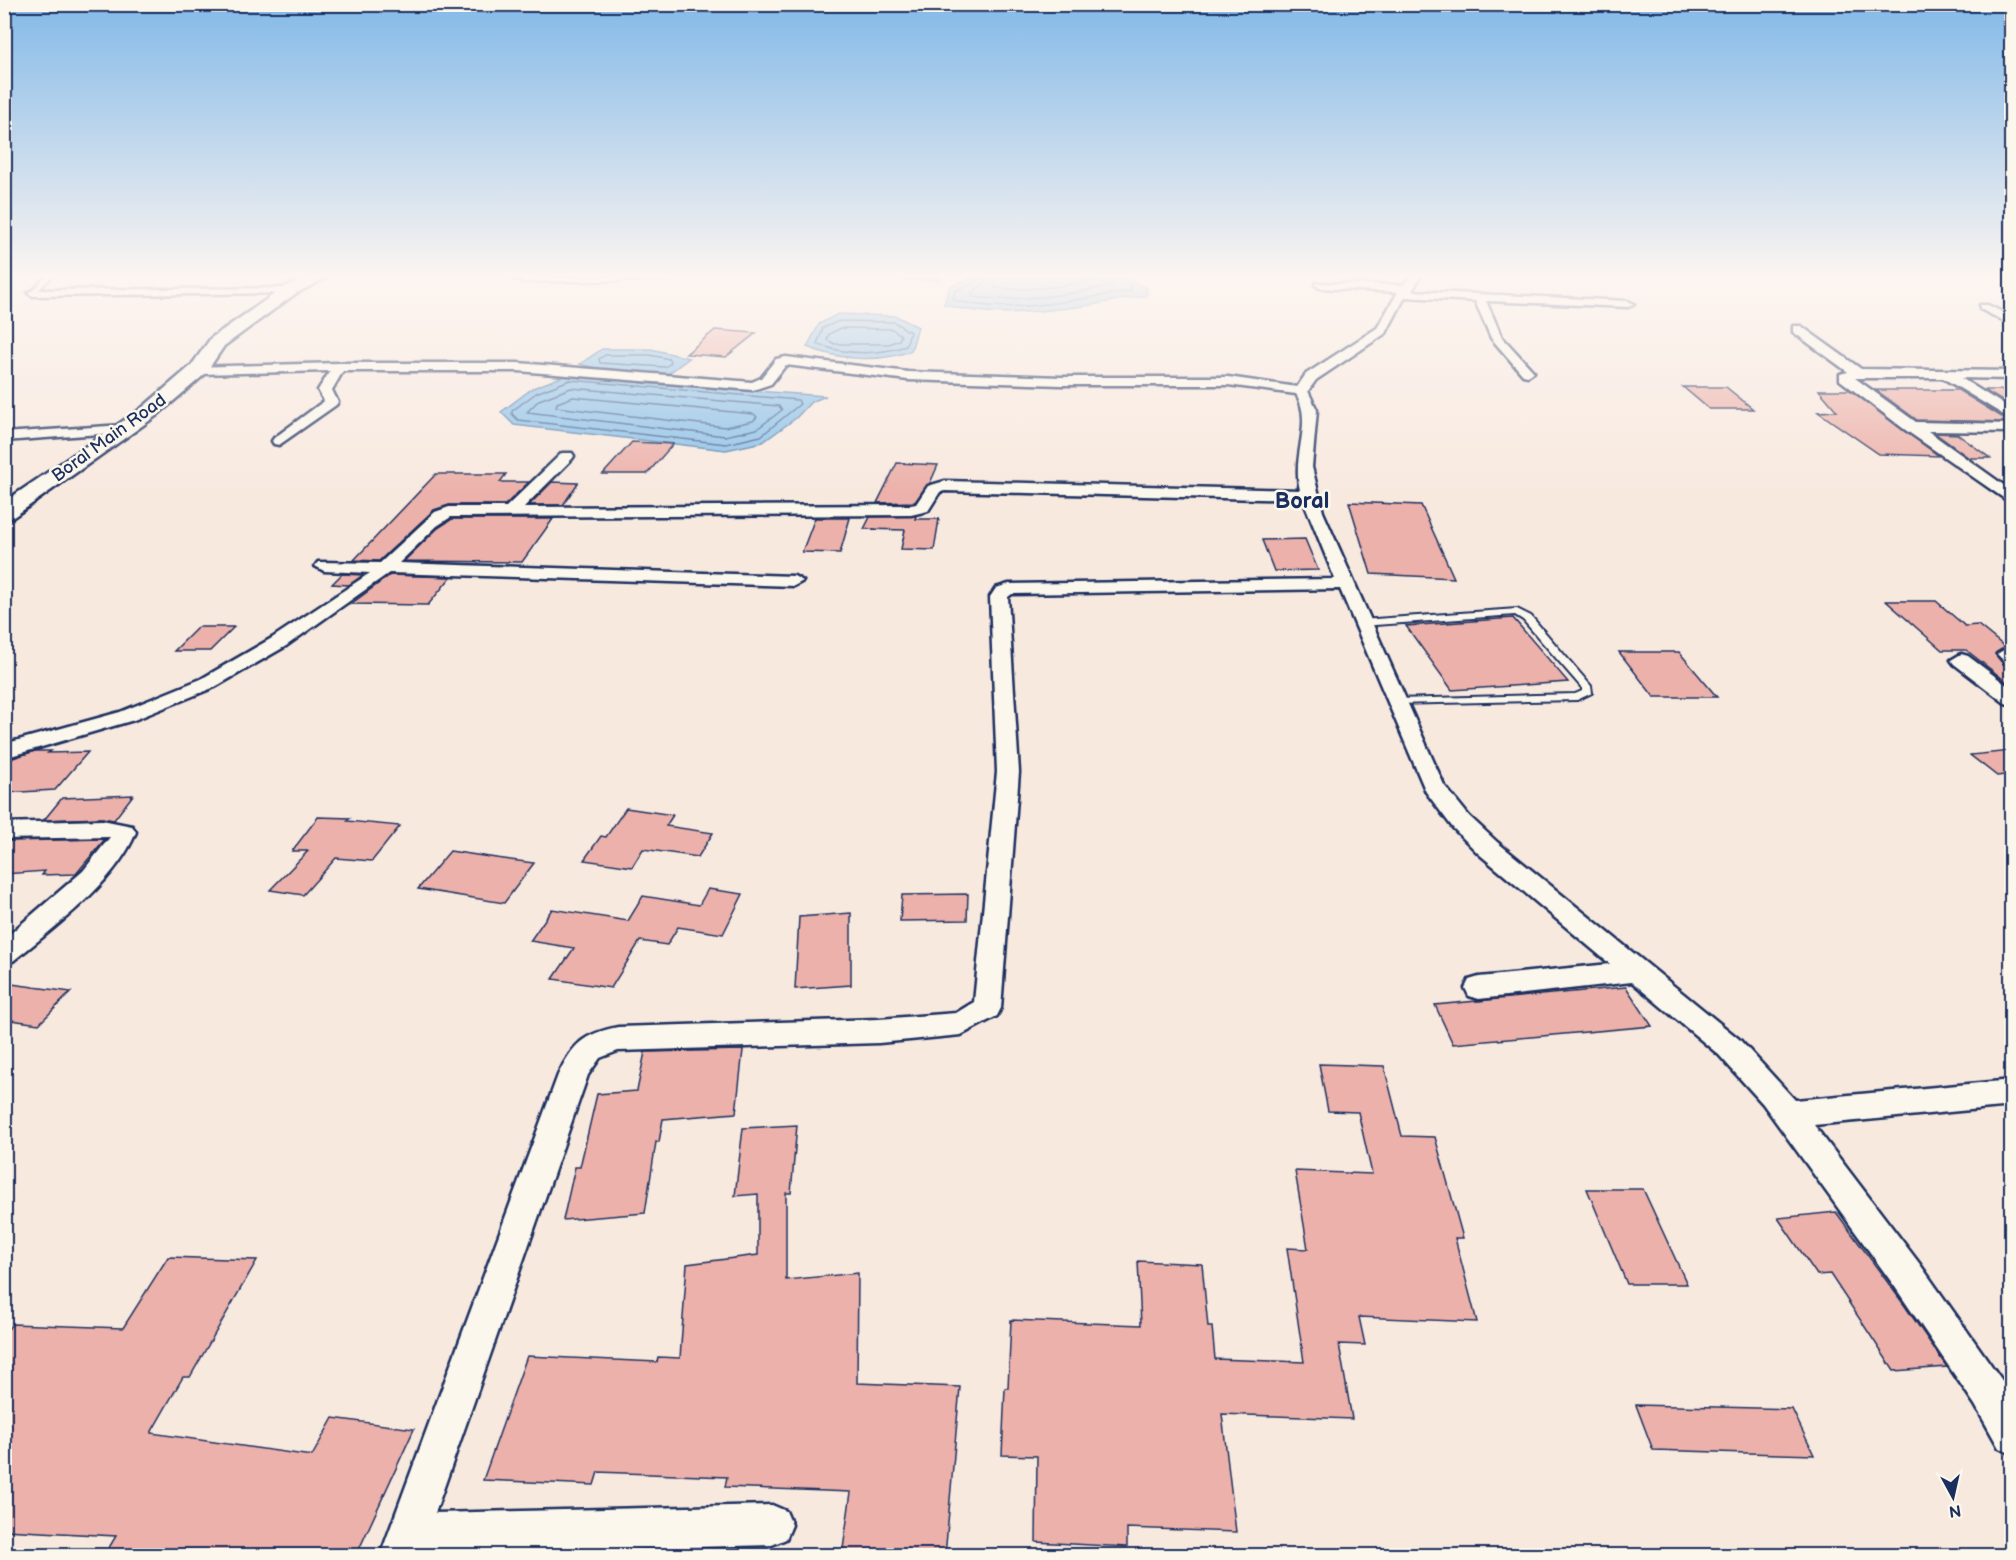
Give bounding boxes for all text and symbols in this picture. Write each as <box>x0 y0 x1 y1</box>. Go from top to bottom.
street label: Boral Main Road <box>48 389 170 487</box>
district label: Boral <box>1275 488 1329 515</box>
north arrow <box>1923 1467 1983 1527</box>
text: N <box>1948 1500 1962 1521</box>

